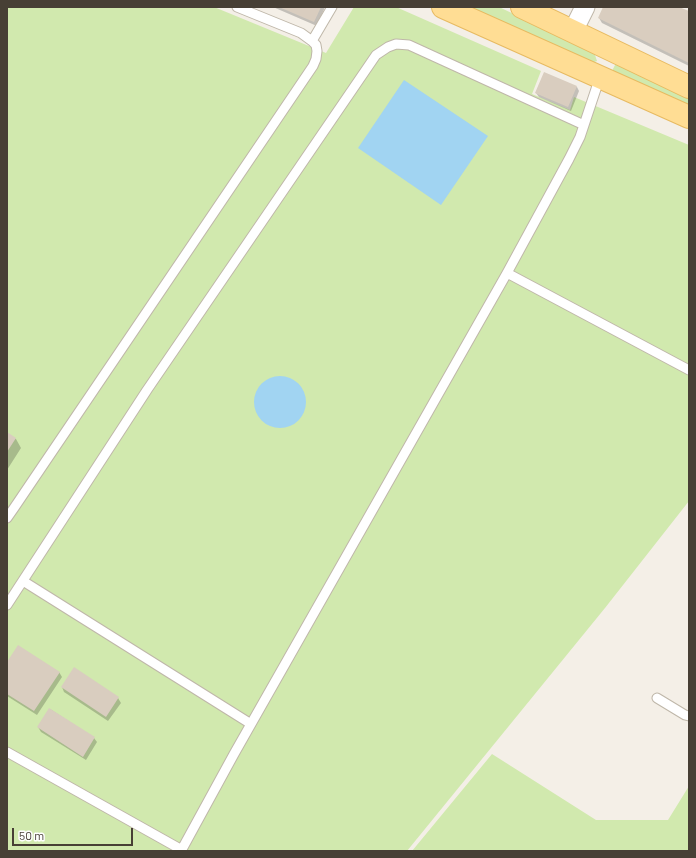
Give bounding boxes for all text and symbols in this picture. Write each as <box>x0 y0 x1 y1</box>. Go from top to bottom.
scale bar <box>14 820 135 846</box>
text: 50 m <box>19 828 44 842</box>

